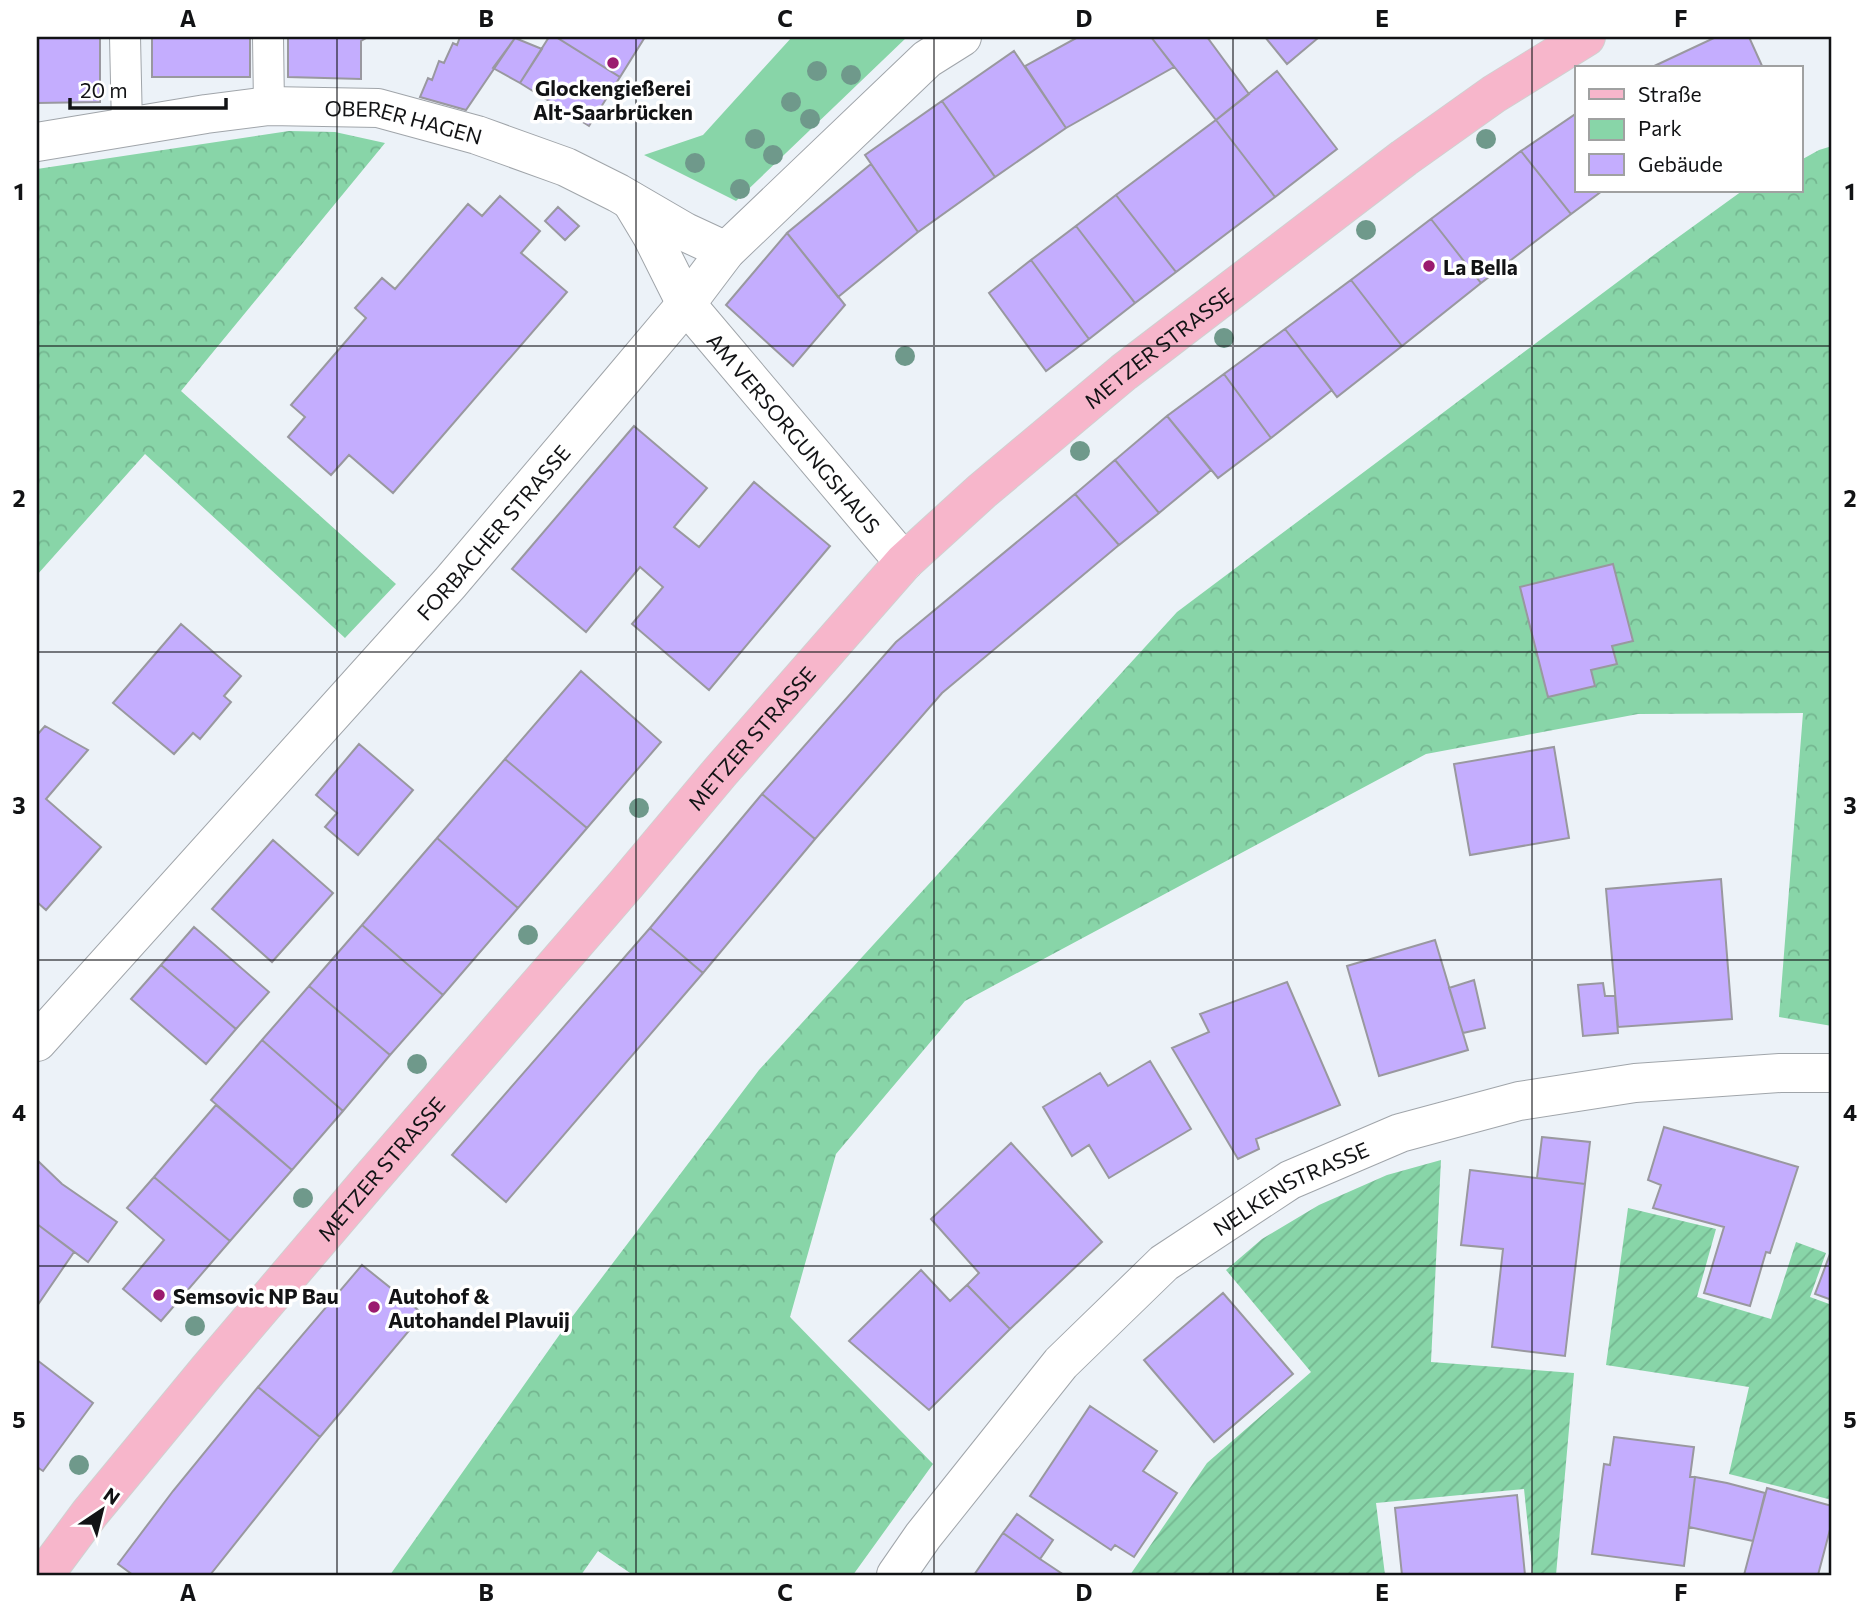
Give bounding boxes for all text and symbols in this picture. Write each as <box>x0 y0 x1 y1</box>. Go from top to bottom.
text: A <box>180 4 197 32</box>
text: B <box>478 4 494 32</box>
text: C <box>777 4 793 32</box>
text: D <box>1076 4 1093 32</box>
text: E <box>1375 4 1389 32</box>
text: F <box>1674 4 1688 32</box>
marker: Glockengießerei Alt-Saarbrücken <box>605 55 621 71</box>
scale bar <box>70 66 226 110</box>
legend <box>1575 66 1802 192</box>
place label: Glockengießerei Alt-Saarbrücken <box>533 75 693 124</box>
text: 20 m <box>80 77 128 102</box>
text: Straße <box>1638 81 1702 106</box>
street label: OBERER HAGEN <box>324 95 485 148</box>
text: Park <box>1638 115 1682 140</box>
text: Gebäude <box>1638 151 1723 176</box>
text: 1 <box>14 177 24 205</box>
text: 1 <box>1845 177 1855 205</box>
place label: La Bella <box>1443 254 1518 279</box>
marker: La Bella <box>1421 258 1437 274</box>
street label: METZER STRASSE <box>1079 281 1237 413</box>
street label: AM VERSORGUNGSHAUS <box>703 327 886 538</box>
street label: FORBACHER STRASSE <box>411 439 575 625</box>
text: 2 <box>12 484 26 512</box>
text: 2 <box>1843 484 1857 512</box>
street label: METZER STRASSE <box>682 661 820 814</box>
text: 3 <box>12 791 26 819</box>
text: 3 <box>1843 791 1857 819</box>
street label: METZER STRASSE <box>312 1091 449 1245</box>
text: 4 <box>12 1098 26 1126</box>
text: 4 <box>1843 1098 1857 1126</box>
street label: NELKENSTRASSE <box>1208 1136 1372 1240</box>
place label: Semsovic NP Bau <box>173 1283 339 1308</box>
place label: Autohof & Autohandel Plavuij <box>388 1283 570 1332</box>
marker: Semsovic NP Bau <box>151 1287 167 1303</box>
marker: Autohof & Autohandel Plavuij <box>366 1299 382 1315</box>
text: 5 <box>12 1405 26 1433</box>
text: 5 <box>1843 1405 1857 1433</box>
north arrow <box>66 1476 136 1546</box>
text: N <box>100 1482 124 1509</box>
text: A <box>180 1578 197 1606</box>
text: B <box>478 1578 494 1606</box>
text: C <box>777 1578 793 1606</box>
text: D <box>1076 1578 1093 1606</box>
text: E <box>1375 1578 1389 1606</box>
text: F <box>1674 1578 1688 1606</box>

